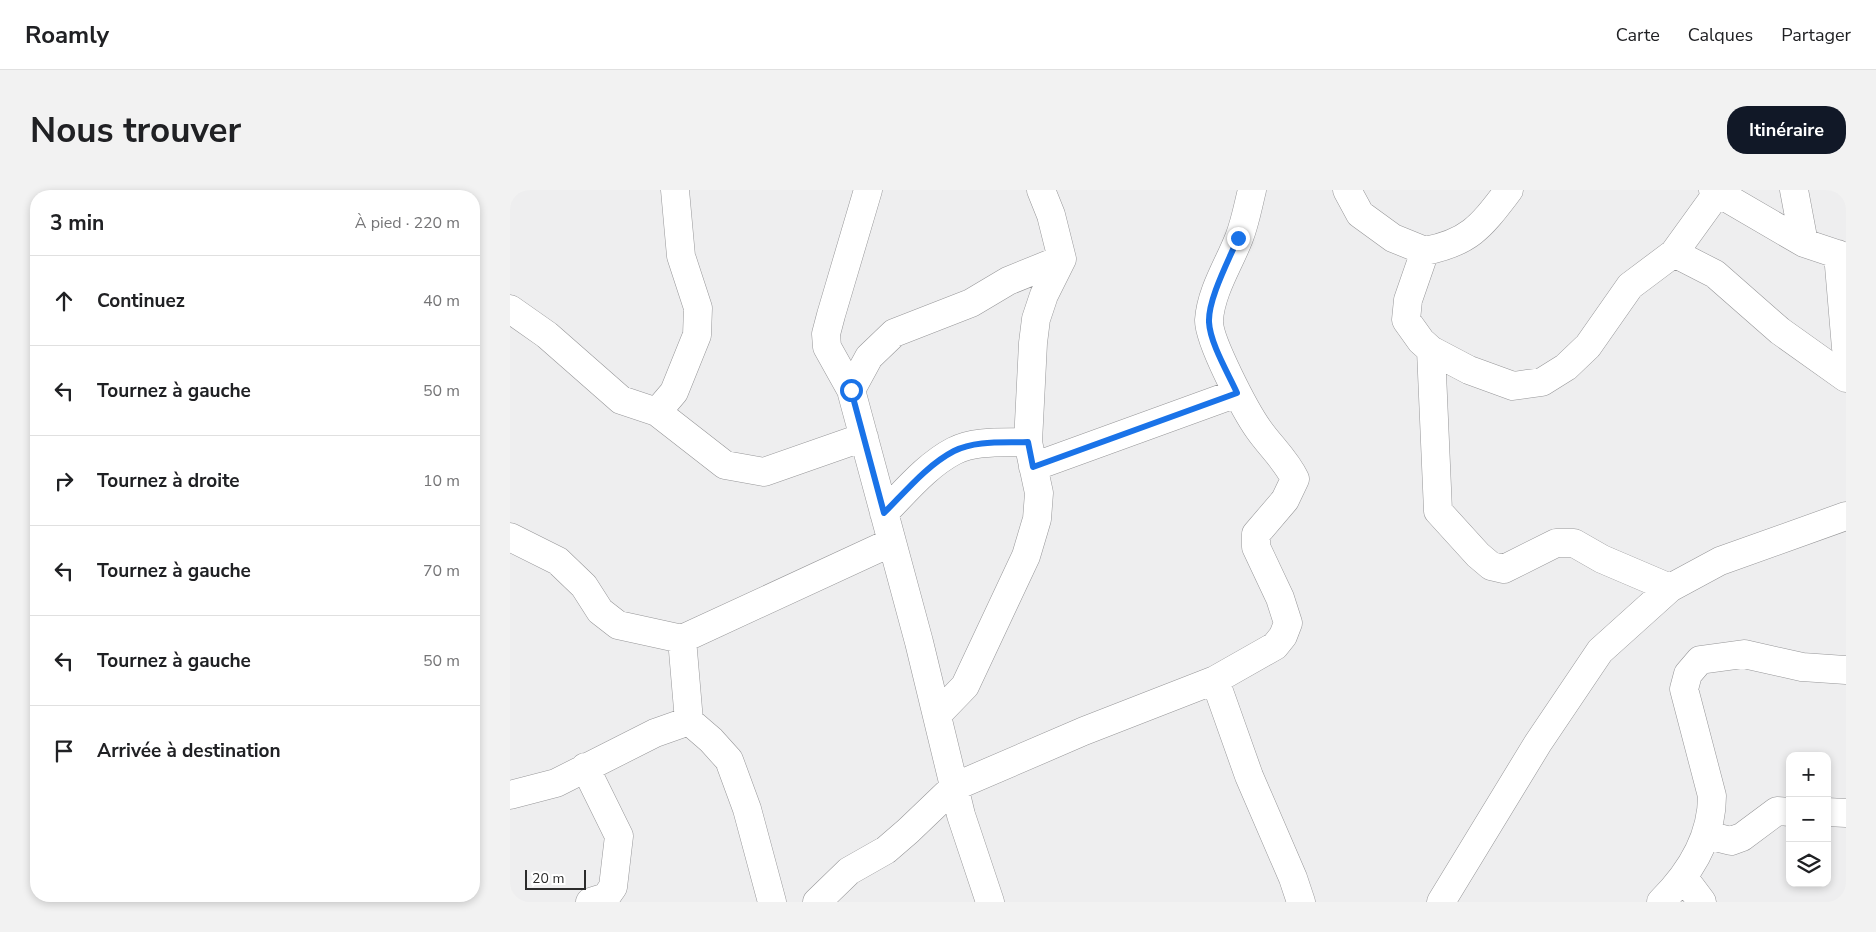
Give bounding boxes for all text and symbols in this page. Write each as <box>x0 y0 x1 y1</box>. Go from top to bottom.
text: Roamly <box>25 19 109 51</box>
text: Carte <box>1616 23 1660 47</box>
text: Calques <box>1688 23 1753 47</box>
text: Partager <box>1781 23 1851 47</box>
button: Itinéraire <box>1727 106 1846 154</box>
text: Nous trouver <box>30 107 241 154</box>
text: 3 min <box>50 209 104 237</box>
text: À pied · 220 m <box>355 212 460 234</box>
route end <box>1227 227 1250 250</box>
icon: ahead <box>50 287 78 315</box>
text: Continuez <box>97 288 185 314</box>
text: 40 m <box>423 290 460 312</box>
icon: left <box>50 377 78 405</box>
text: Tournez à gauche <box>97 378 251 404</box>
route start <box>840 379 863 402</box>
text: 50 m <box>423 380 460 402</box>
icon: right <box>50 467 78 495</box>
text: Tournez à droite <box>97 468 240 494</box>
text: 10 m <box>423 470 460 492</box>
icon: left <box>50 557 78 585</box>
text: Tournez à gauche <box>97 558 251 584</box>
text: 70 m <box>423 560 460 582</box>
icon: left <box>50 647 78 675</box>
text: Tournez à gauche <box>97 648 251 674</box>
text: 50 m <box>423 650 460 672</box>
icon: arrive <box>50 737 78 765</box>
text: Arrivée à destination <box>97 738 281 764</box>
map controls <box>1786 752 1831 887</box>
button: + <box>1786 752 1831 797</box>
button: − <box>1786 797 1831 842</box>
button: layers <box>1786 842 1831 887</box>
scale bar <box>525 867 586 890</box>
text: 20 m <box>532 869 564 888</box>

